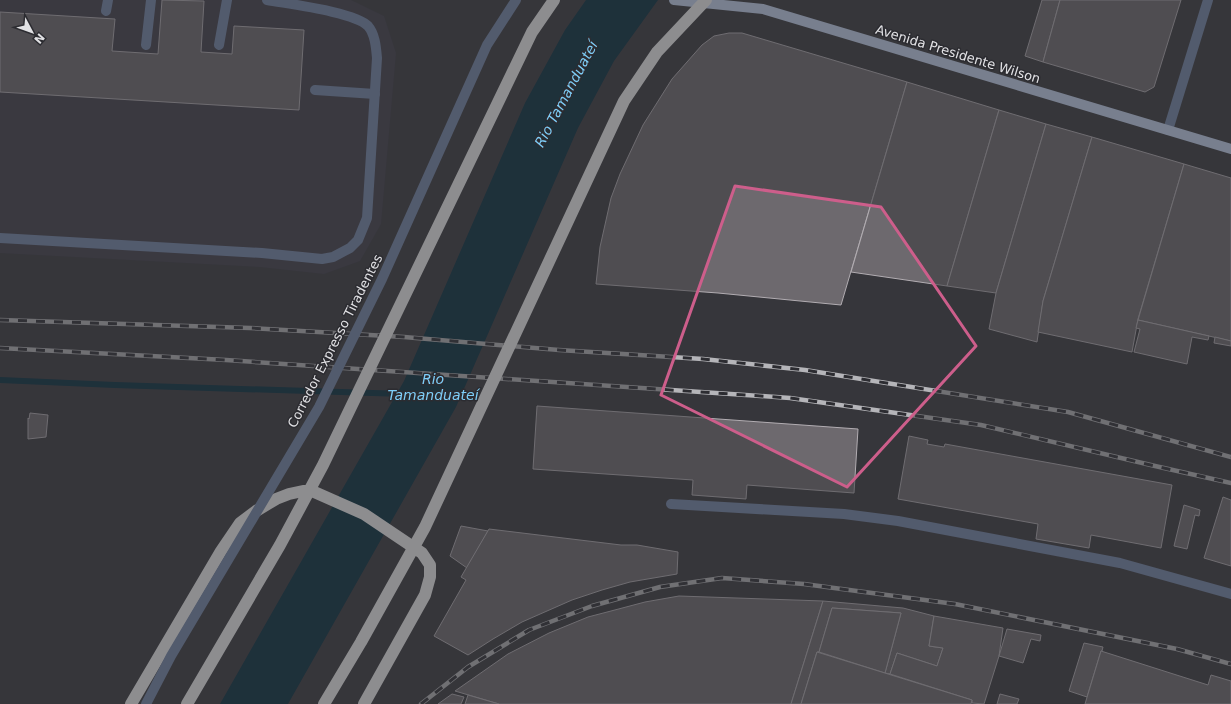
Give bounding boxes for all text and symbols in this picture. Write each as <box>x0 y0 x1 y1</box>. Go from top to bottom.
north arrow <box>12 12 52 52</box>
street label: Avenida Presidente Wilson <box>874 22 1042 86</box>
text: N <box>31 30 47 46</box>
water label: Rio Tamanduateí <box>531 36 602 150</box>
street label: Corredor Expresso Tiradentes <box>285 252 385 430</box>
water label: Rio Tamanduateí <box>387 371 481 403</box>

